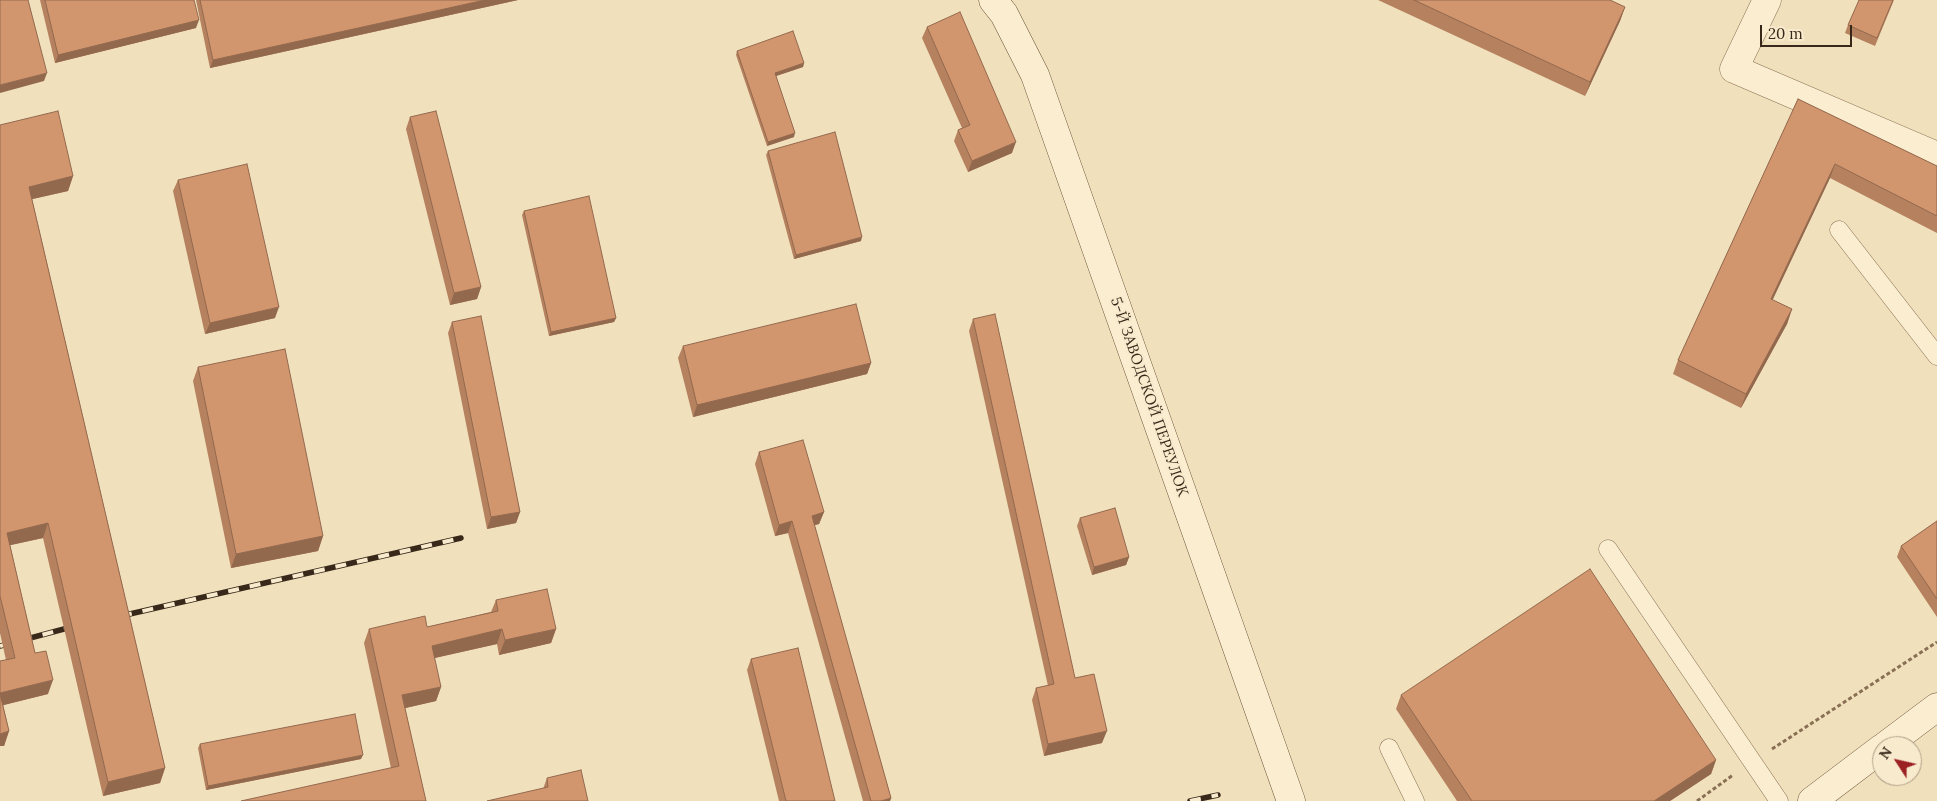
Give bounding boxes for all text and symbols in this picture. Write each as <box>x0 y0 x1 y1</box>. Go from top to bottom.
scale bar <box>1762 15 1854 47</box>
text: 20 m <box>1768 24 1803 43</box>
street label: 5-Й ЗАВОДСКОЙ ПЕРЕУЛОК <box>1106 295 1192 499</box>
north arrow <box>1872 736 1922 786</box>
text: N <box>1875 743 1896 763</box>

